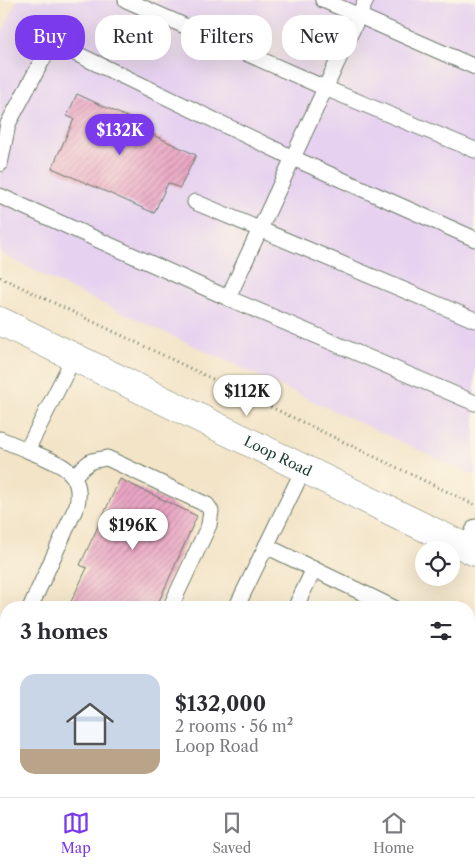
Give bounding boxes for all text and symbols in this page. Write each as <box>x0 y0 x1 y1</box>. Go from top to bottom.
chip: Buy <box>15 15 85 60</box>
chip: Rent <box>95 15 171 60</box>
chip: Filters <box>181 15 272 60</box>
chip: New <box>282 15 357 60</box>
pin: $132K <box>85 114 155 156</box>
text: $132K <box>96 120 144 140</box>
pin: $112K <box>212 374 282 417</box>
text: $112K <box>224 381 270 401</box>
street label: Loop Road <box>241 432 315 480</box>
pin: $196K <box>98 508 168 551</box>
text: $196K <box>109 515 157 535</box>
map controls <box>415 541 460 586</box>
button: locate <box>415 541 460 586</box>
icon: filters <box>427 617 455 645</box>
text: 3 homes <box>20 619 108 644</box>
text: $132,000 <box>175 691 266 716</box>
icon: home <box>60 694 120 754</box>
text: 2 rooms · 56 m² <box>175 716 293 736</box>
text: Loop Road <box>175 736 259 756</box>
tab: Map <box>61 809 91 857</box>
tab: Saved <box>213 809 251 857</box>
tab: Home <box>373 809 414 857</box>

